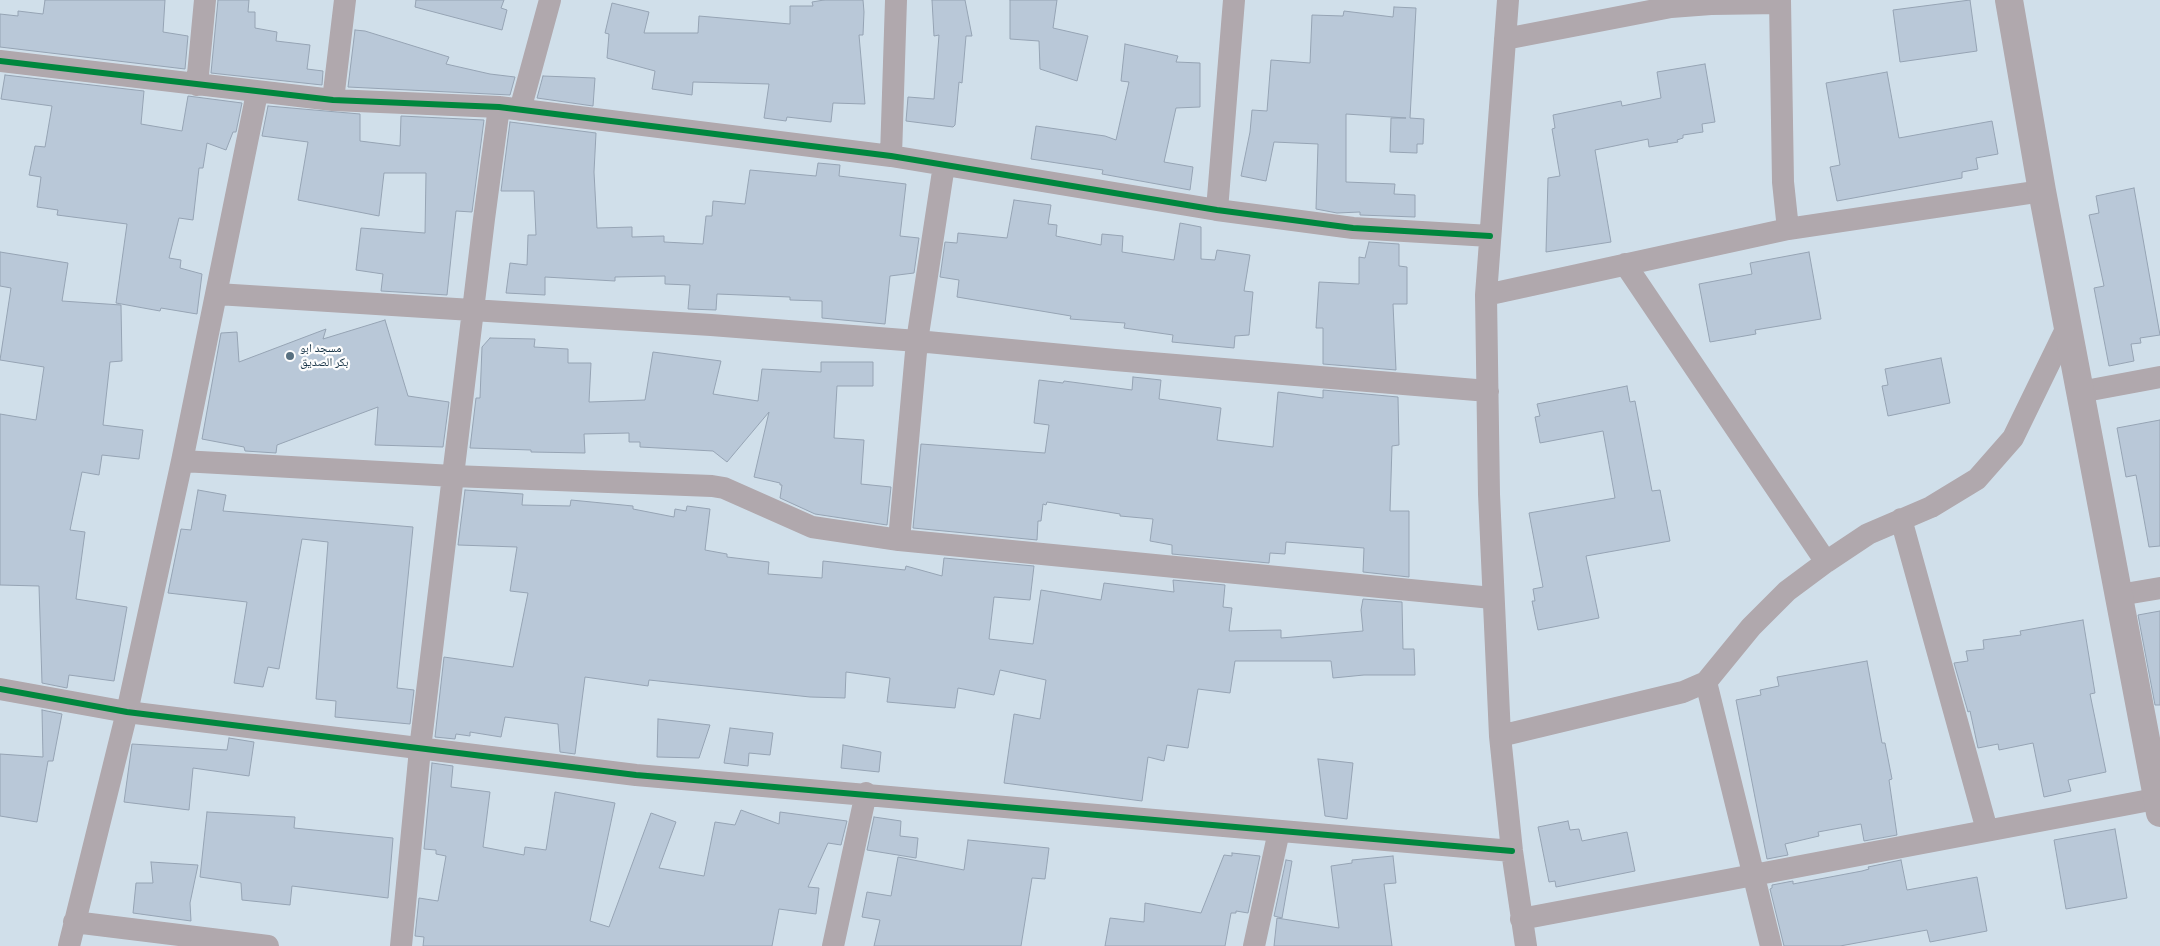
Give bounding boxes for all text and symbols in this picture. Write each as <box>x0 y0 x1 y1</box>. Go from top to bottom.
place label: مسجد ابو بكر الصديق <box>300 342 349 370</box>
marker: مسجد ابو بكر الصديق <box>284 350 296 362</box>

